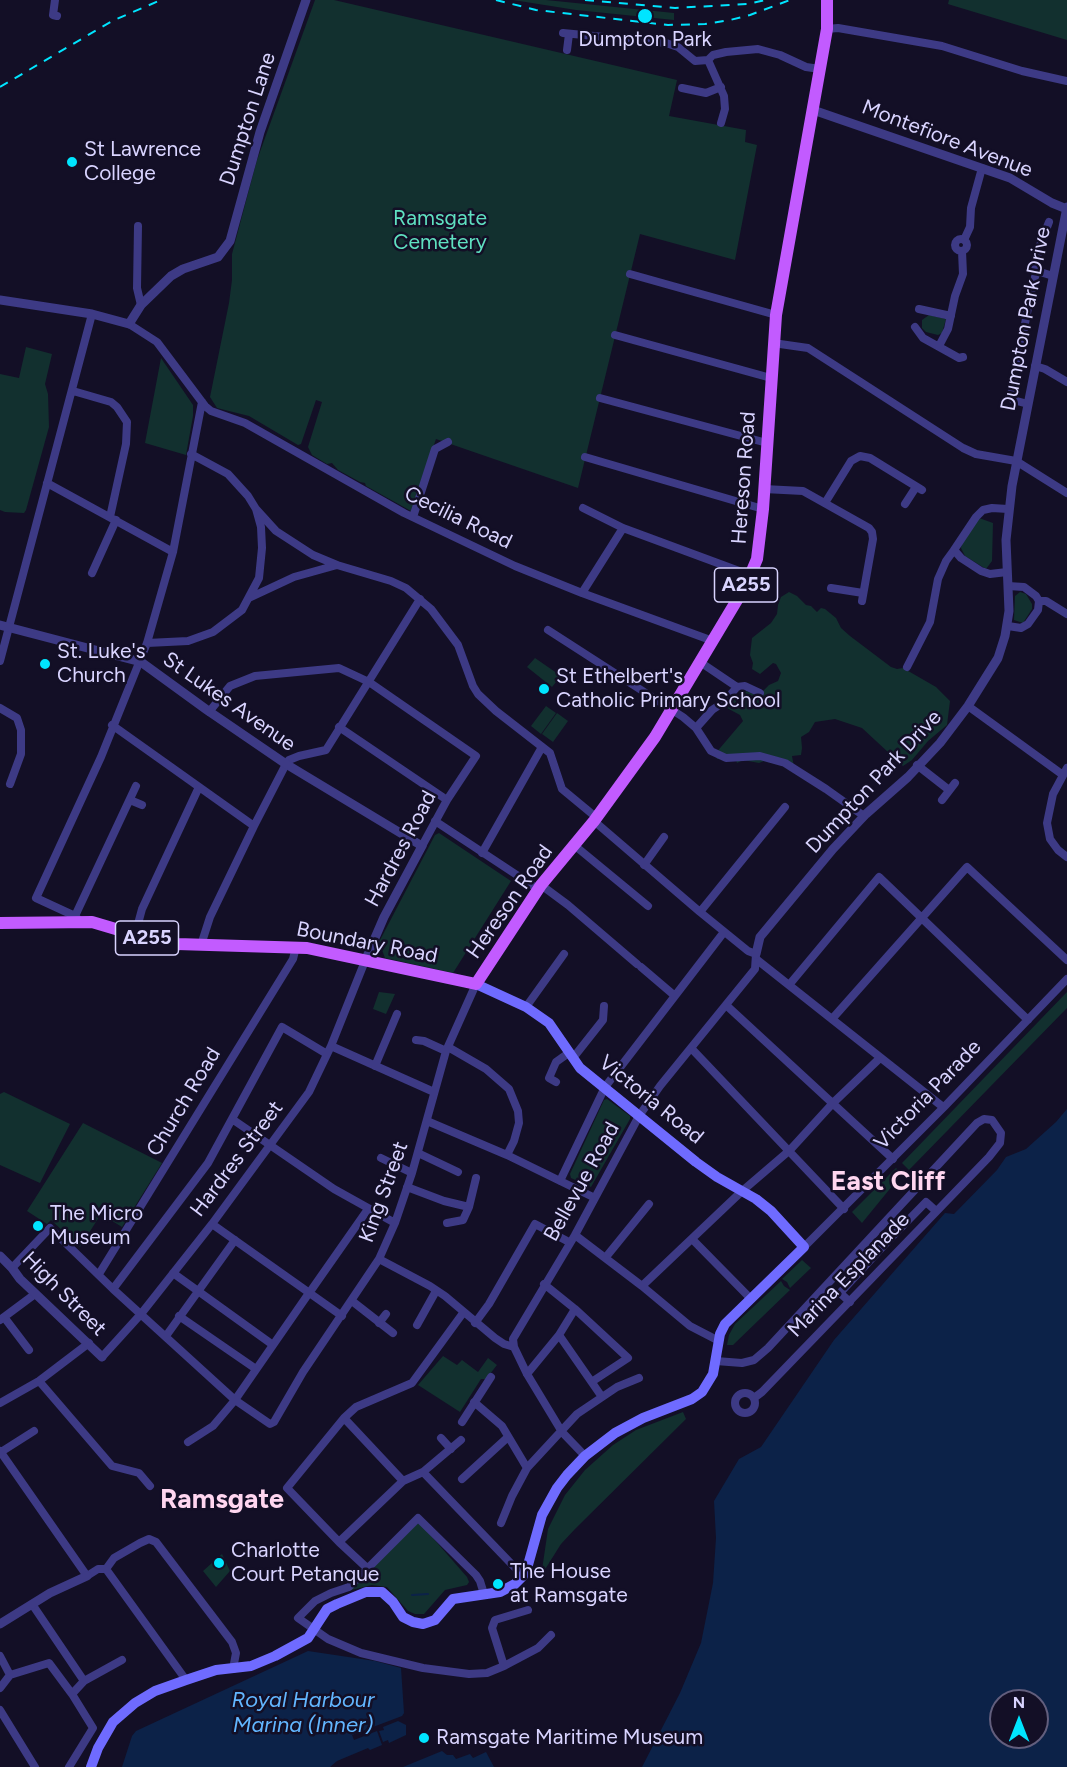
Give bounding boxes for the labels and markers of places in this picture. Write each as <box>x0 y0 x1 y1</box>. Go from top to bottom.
marker: Dumpton Park <box>636 7 654 25</box>
place label: Dumpton Park <box>578 27 712 53</box>
place label: St Lawrence College <box>84 137 201 187</box>
marker: St Lawrence College <box>65 155 79 169</box>
place label: St. Luke's Church <box>57 639 145 689</box>
marker: St. Luke's Church <box>38 657 52 671</box>
place label: St Ethelbert's Catholic Primary School <box>556 664 781 714</box>
marker: St Ethelbert's Catholic Primary School <box>537 682 551 696</box>
place label: The Micro Museum <box>50 1201 143 1251</box>
marker: The Micro Museum <box>31 1219 45 1233</box>
place label: Charlotte Court Petanque <box>231 1538 379 1588</box>
marker: Charlotte Court Petanque <box>212 1556 226 1570</box>
place label: The House at Ramsgate <box>510 1559 628 1609</box>
marker: The House at Ramsgate <box>491 1577 505 1591</box>
place label: Ramsgate Maritime Museum <box>436 1725 703 1751</box>
marker: Ramsgate Maritime Museum <box>417 1731 431 1745</box>

